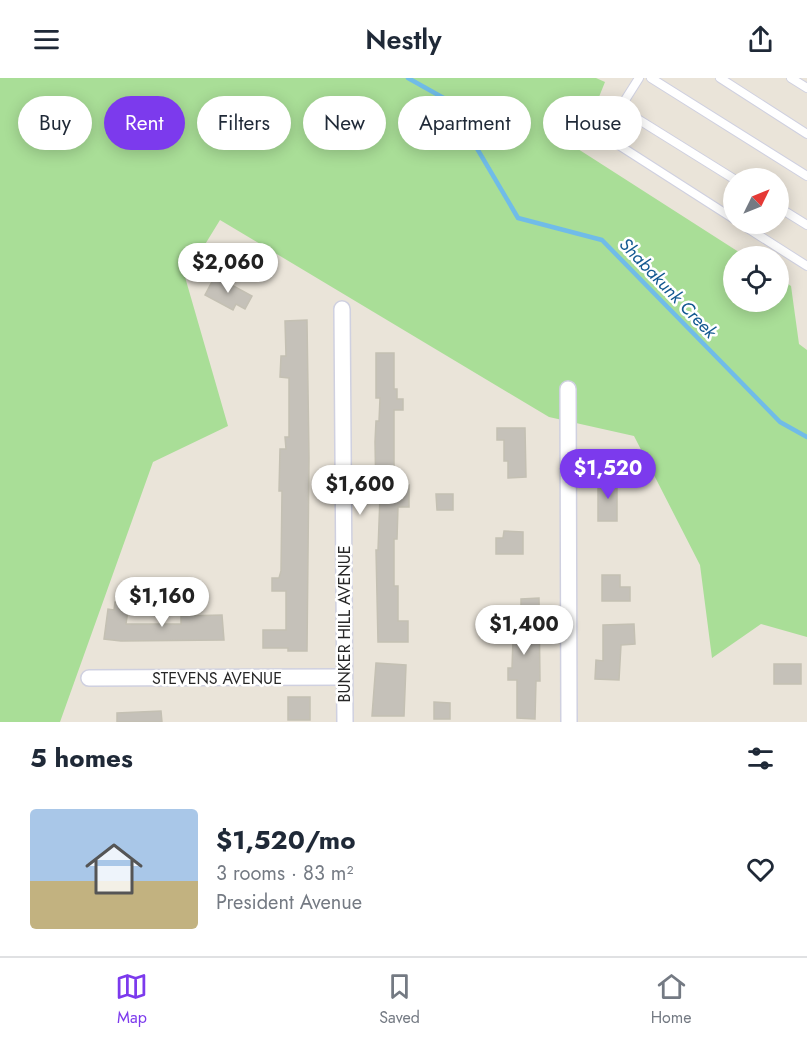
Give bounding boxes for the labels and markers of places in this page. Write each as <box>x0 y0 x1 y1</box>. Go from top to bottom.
pin: $2,060 <box>179 243 277 294</box>
pin: $1,520 <box>559 449 657 500</box>
pin: $1,600 <box>311 465 409 516</box>
pin: $1,160 <box>113 577 211 628</box>
pin: $1,400 <box>475 605 573 656</box>

